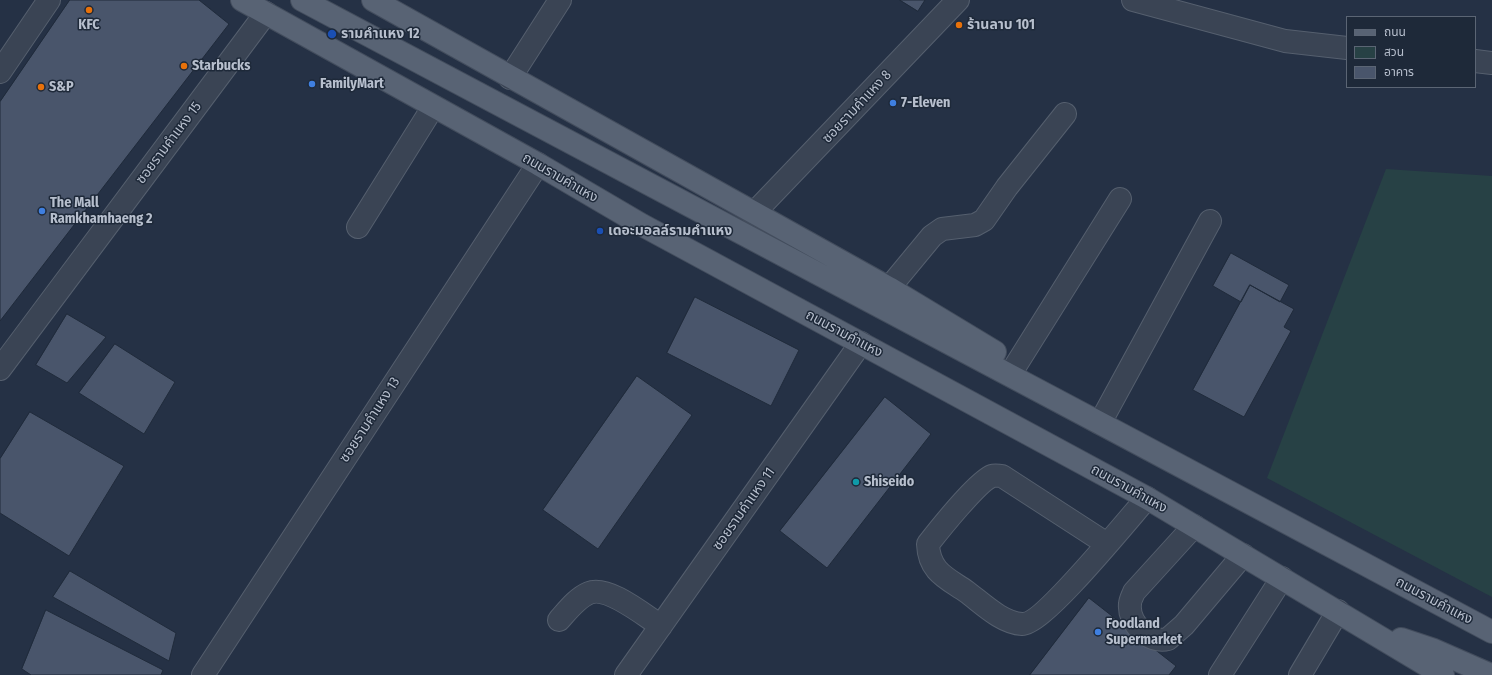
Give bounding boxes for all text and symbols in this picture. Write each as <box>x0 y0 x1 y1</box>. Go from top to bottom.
marker: KFC <box>84 5 94 15</box>
legend <box>1346 16 1476 88</box>
place label: KFC <box>78 17 100 33</box>
place label: ร้านลาบ 101 <box>967 17 1035 33</box>
marker: ร้านลาบ 101 <box>954 20 964 30</box>
text: ถนน <box>1384 25 1406 39</box>
place label: รามคำแหง 12 <box>341 26 420 42</box>
marker: รามคำแหง 12 <box>326 28 338 40</box>
text: สวน <box>1384 45 1404 59</box>
place label: Starbucks <box>192 58 250 74</box>
marker: Starbucks <box>179 61 189 71</box>
text: อาคาร <box>1384 65 1414 79</box>
street label: ซอยรามคำแหง 8 <box>819 67 895 147</box>
place label: FamilyMart <box>320 76 384 92</box>
place label: S&P <box>49 79 74 95</box>
marker: FamilyMart <box>307 79 317 89</box>
marker: S&P <box>36 82 46 92</box>
place label: 7-Eleven <box>901 95 950 111</box>
marker: 7-Eleven <box>888 98 898 108</box>
street label: ซอยรามคำแหง 15 <box>133 99 205 187</box>
street label: ถนนรามคำแหง <box>519 150 601 206</box>
place label: The Mall Ramkhamhaeng 2 <box>50 195 153 228</box>
marker: The Mall Ramkhamhaeng 2 <box>37 206 47 216</box>
place label: เดอะมอลล์รามคำแหง <box>608 223 732 239</box>
marker: เดอะมอลล์รามคำแหง <box>595 226 605 236</box>
street label: ถนนรามคำแหง <box>803 307 885 361</box>
street label: ซอยรามคำแหง 13 <box>336 374 404 466</box>
street label: ถนนรามคำแหง <box>1088 461 1170 517</box>
street label: ซอยรามคำแหง 11 <box>709 464 779 554</box>
place label: Shiseido <box>864 474 914 490</box>
marker: Shiseido <box>851 477 861 487</box>
street label: ถนนรามคำแหง <box>1393 574 1475 628</box>
place label: Foodland Supermarket <box>1106 616 1182 648</box>
marker: Foodland Supermarket <box>1093 627 1103 637</box>

